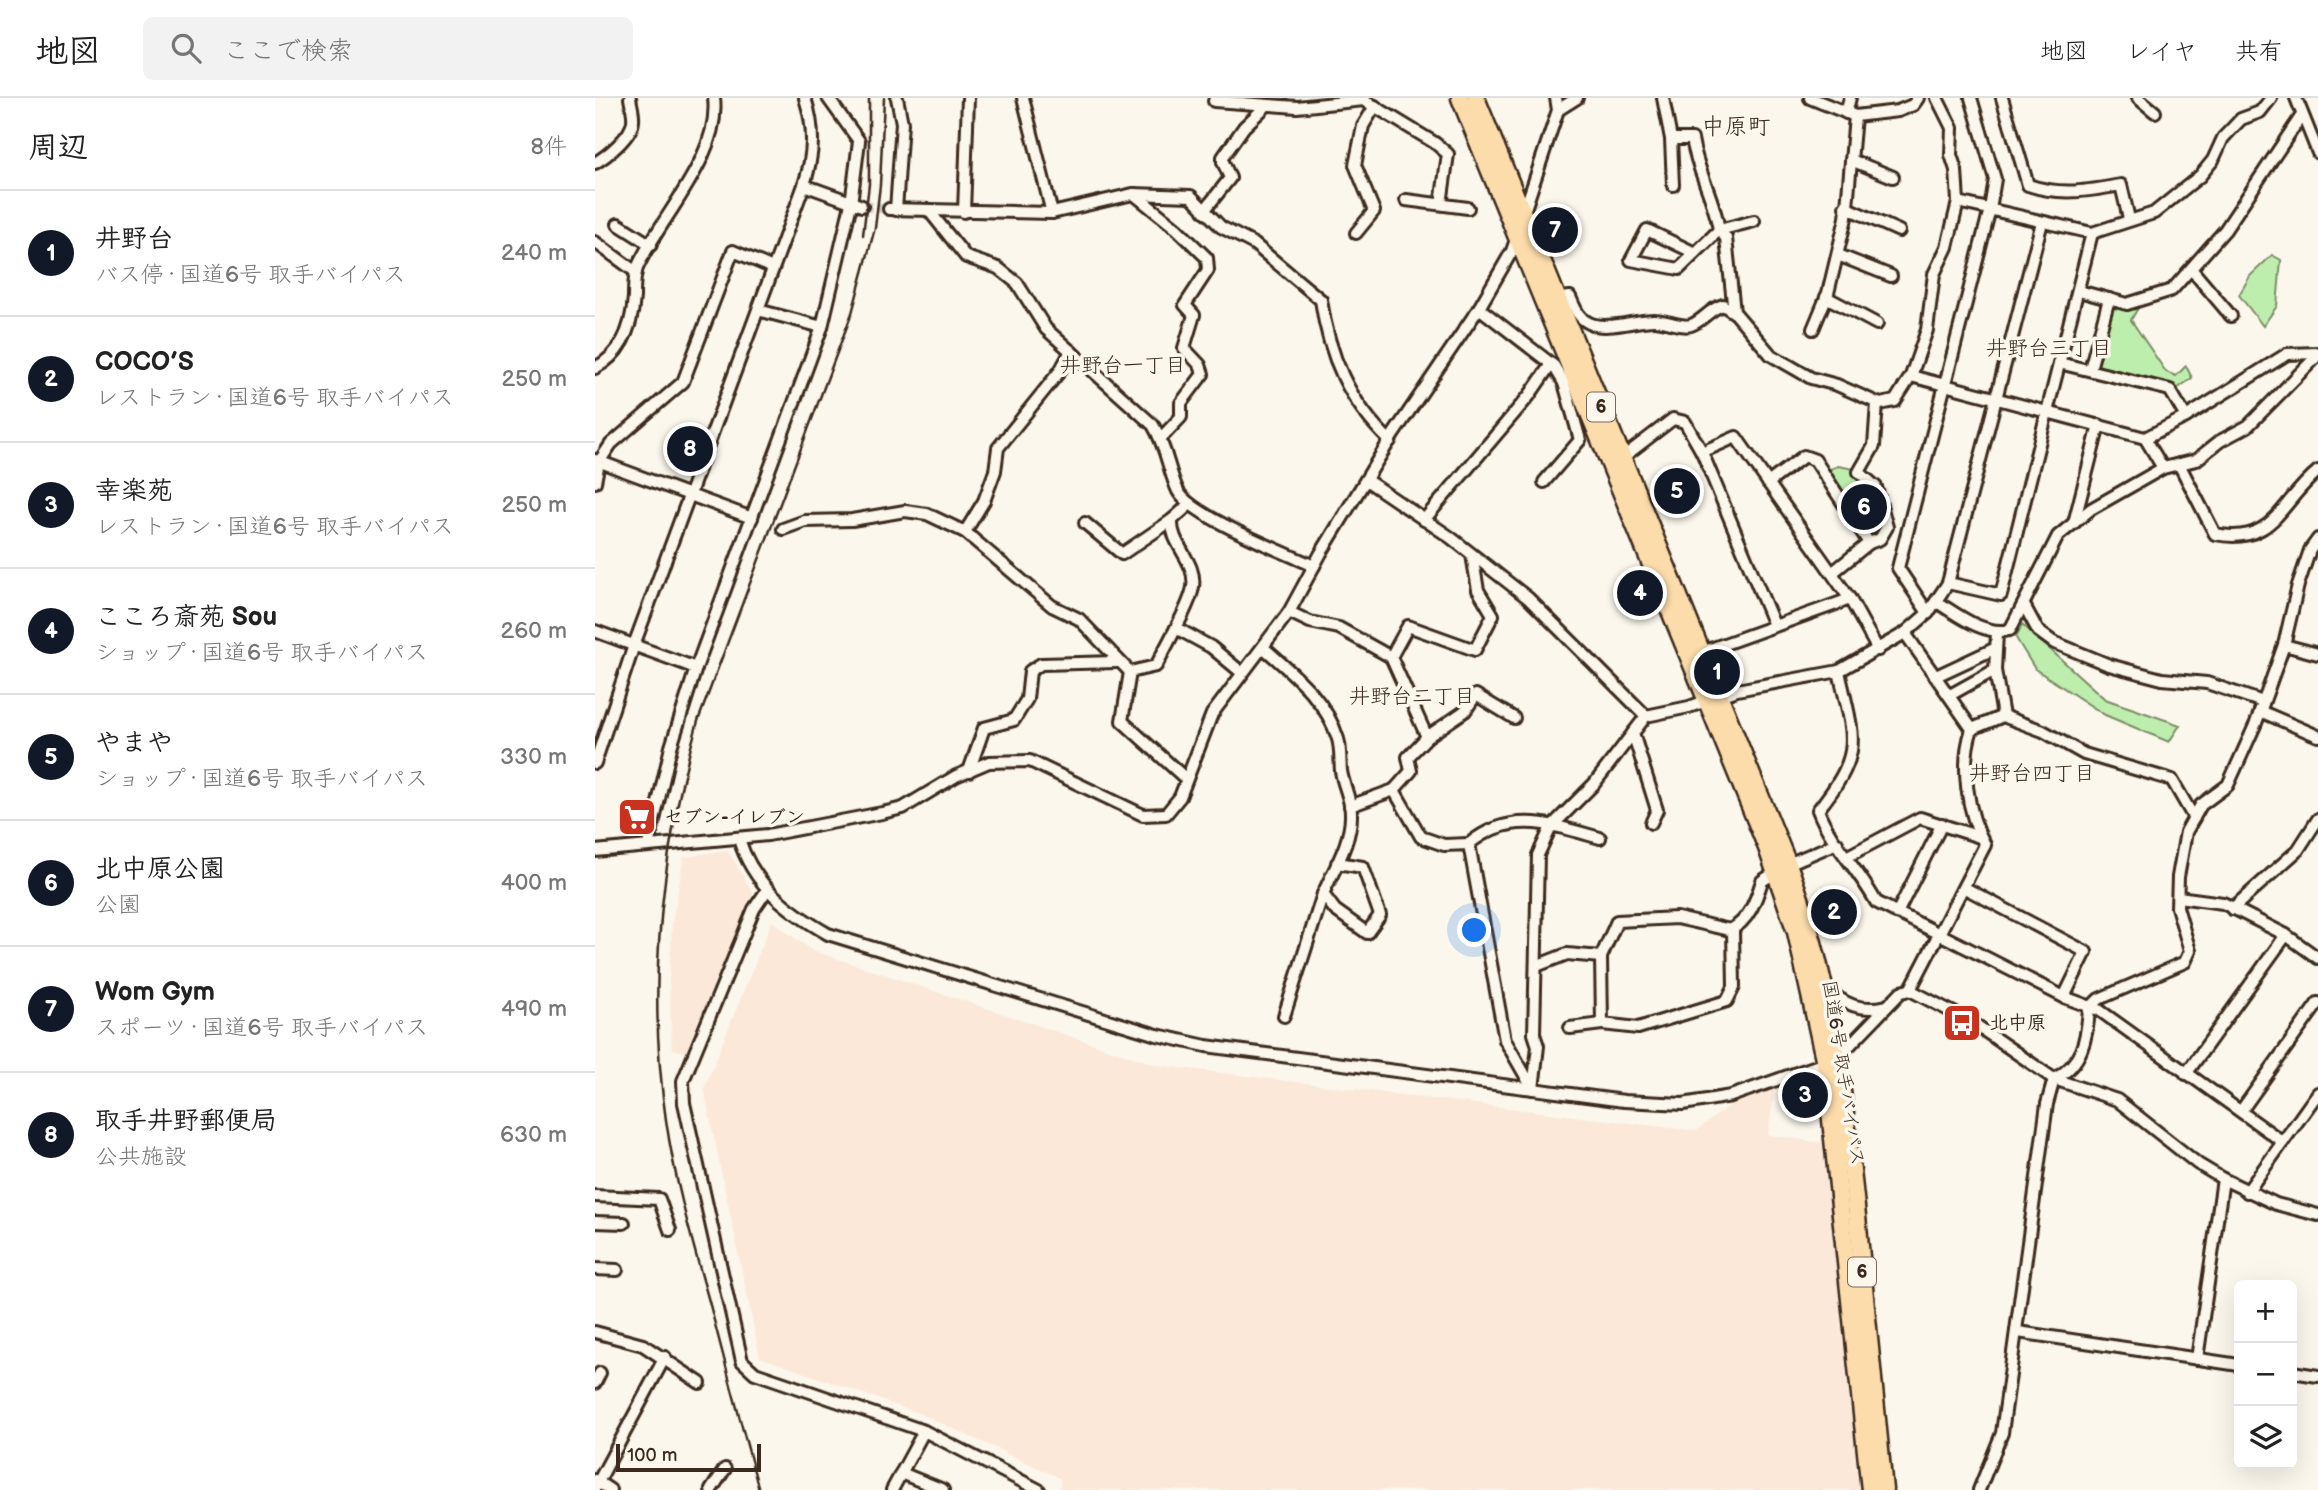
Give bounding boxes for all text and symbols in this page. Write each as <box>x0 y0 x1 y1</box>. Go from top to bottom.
search box <box>143 17 633 80</box>
icon: search <box>167 29 205 67</box>
text: 地図 <box>35 32 101 72</box>
text: ここで検索 <box>223 36 353 67</box>
text: 地図 <box>2040 37 2088 66</box>
text: レイヤ <box>2126 37 2197 66</box>
text: 共有 <box>2235 37 2283 66</box>
district label: 中原町 <box>1702 113 1771 141</box>
text: 周辺 <box>28 130 88 166</box>
text: 8件 <box>531 133 567 161</box>
pin: 7 <box>1532 204 1578 256</box>
text: 井野台 <box>95 224 173 255</box>
text: 1 <box>46 239 56 267</box>
text: 240 m <box>501 239 567 267</box>
text: バス停 · 国道6号 取手バイパス <box>95 261 406 289</box>
district label: 井野台三丁目 <box>1986 336 2112 361</box>
text: COCO’S <box>95 347 194 378</box>
district label: 井野台一丁目 <box>1060 353 1186 378</box>
text: 2 <box>44 365 58 393</box>
text: 250 m <box>501 365 567 393</box>
text: レストラン · 国道6号 取手バイパス <box>95 384 454 412</box>
road number: 6 <box>1587 393 1615 422</box>
pin: 8 <box>667 423 713 475</box>
pin: 5 <box>1654 465 1700 517</box>
text: 幸楽苑 <box>95 476 173 507</box>
pin: 6 <box>1841 481 1887 533</box>
text: 3 <box>44 491 58 519</box>
text: 250 m <box>501 491 567 519</box>
text: レストラン · 国道6号 取手バイパス <box>95 513 454 541</box>
pin: 4 <box>1617 567 1663 619</box>
text: こころ斎苑 Sou <box>95 602 277 633</box>
text: 4 <box>44 617 58 645</box>
text: 260 m <box>501 617 567 645</box>
text: ショップ · 国道6号 取手バイパス <box>95 639 428 667</box>
pin: 1 <box>1694 646 1740 698</box>
district label: 井野台二丁目 <box>1349 684 1475 709</box>
text: やまや <box>95 728 173 759</box>
text: 5 <box>44 743 58 771</box>
text: 330 m <box>500 743 567 771</box>
district label: 井野台四丁目 <box>1969 761 2095 786</box>
text: ショップ · 国道6号 取手バイパス <box>95 765 428 793</box>
supermarket icon: セブン-イレブン <box>616 796 658 838</box>
place label: セブン-イレブン <box>664 806 805 829</box>
text: 北中原公園 <box>95 854 225 885</box>
text: 6 <box>44 869 58 897</box>
text: 400 m <box>501 869 567 897</box>
pin: 2 <box>1811 886 1857 938</box>
text: 公園 <box>95 891 141 919</box>
your location <box>1457 913 1491 947</box>
text: Wom Gym <box>95 977 215 1008</box>
street label: 国道6号 取手バイパス <box>1817 979 1869 1167</box>
text: 7 <box>45 995 57 1023</box>
text: 490 m <box>501 995 567 1023</box>
bus stop icon: 北中原 <box>1941 1002 1983 1044</box>
place label: 北中原 <box>1989 1012 2046 1035</box>
text: スポーツ · 国道6号 取手バイパス <box>95 1014 428 1042</box>
pin: 3 <box>1782 1069 1828 1121</box>
text: 取手井野郵便局 <box>95 1106 277 1137</box>
text: 8 <box>44 1121 58 1149</box>
text: 630 m <box>500 1121 567 1149</box>
text: 公共施設 <box>95 1143 187 1171</box>
road number: 6 <box>1848 1258 1876 1287</box>
map controls <box>2234 1280 2297 1469</box>
button: + <box>2234 1280 2297 1343</box>
button: − <box>2234 1343 2297 1406</box>
button: layers <box>2234 1406 2297 1469</box>
scale bar <box>616 1441 761 1473</box>
text: 100 m <box>627 1444 678 1467</box>

